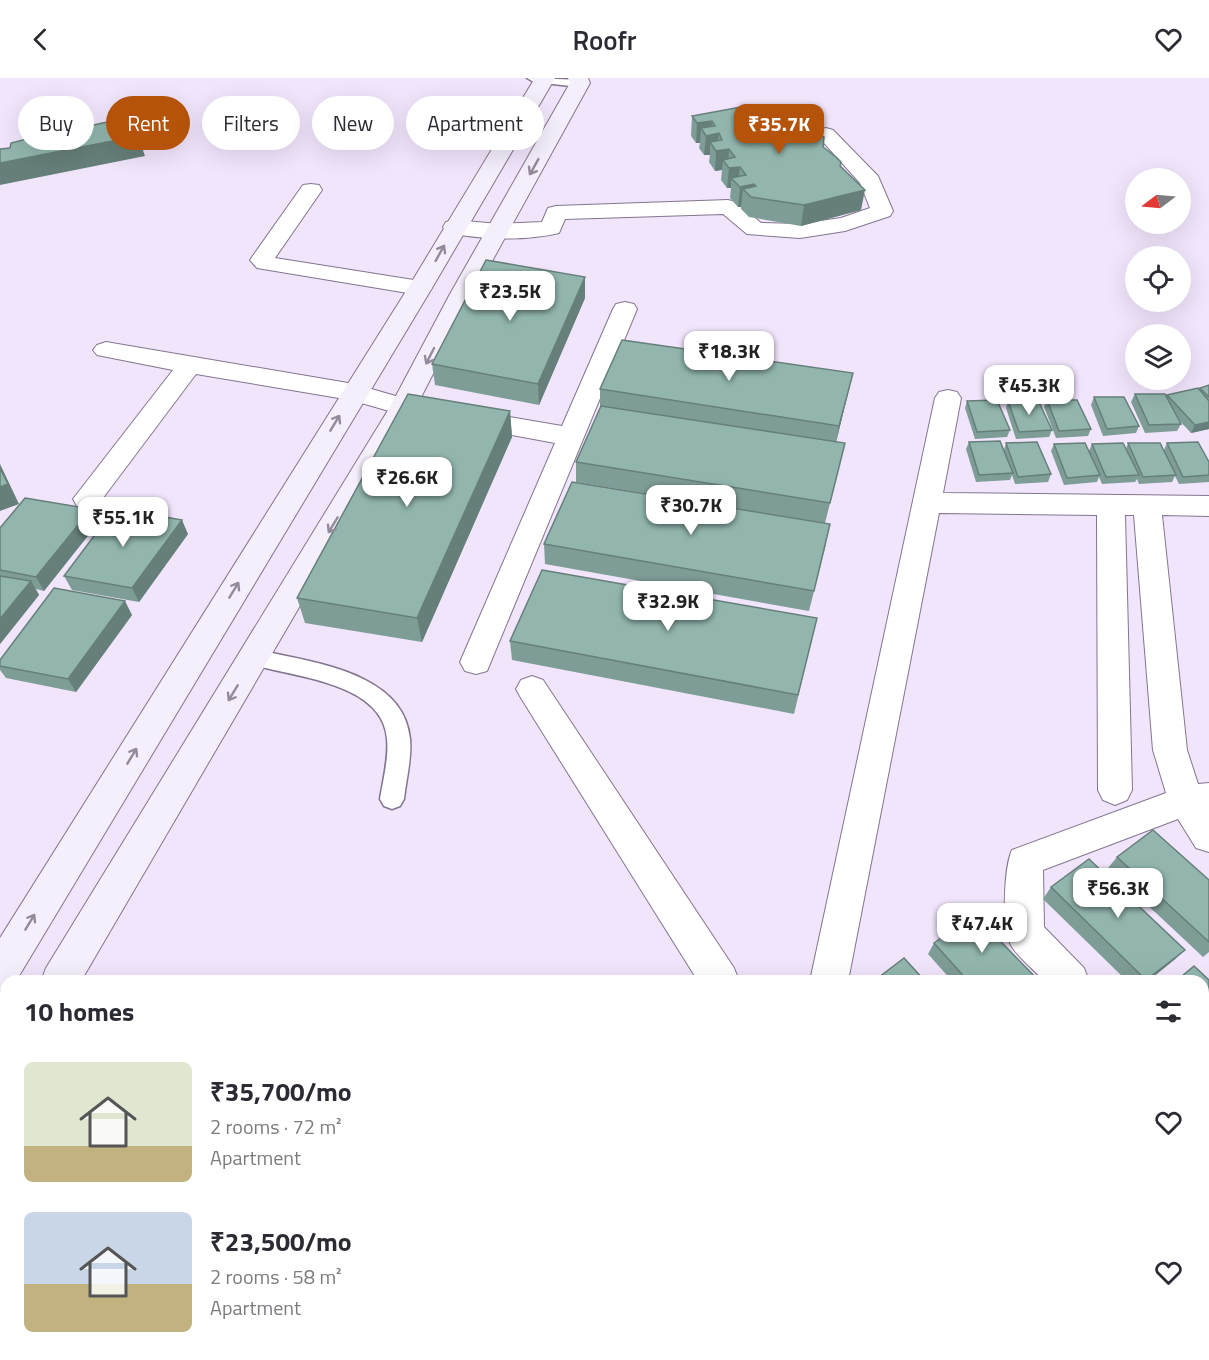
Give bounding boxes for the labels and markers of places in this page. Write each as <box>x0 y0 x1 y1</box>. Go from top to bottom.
pin: ₹35.7K <box>730 104 828 155</box>
pin: ₹23.5K <box>461 271 559 322</box>
pin: ₹18.3K <box>680 331 778 382</box>
pin: ₹45.3K <box>980 365 1078 416</box>
pin: ₹26.6K <box>358 457 456 508</box>
pin: ₹30.7K <box>642 485 740 536</box>
pin: ₹55.1K <box>74 497 172 548</box>
pin: ₹32.9K <box>619 581 717 632</box>
pin: ₹56.3K <box>1069 868 1167 919</box>
pin: ₹47.4K <box>933 903 1031 954</box>

